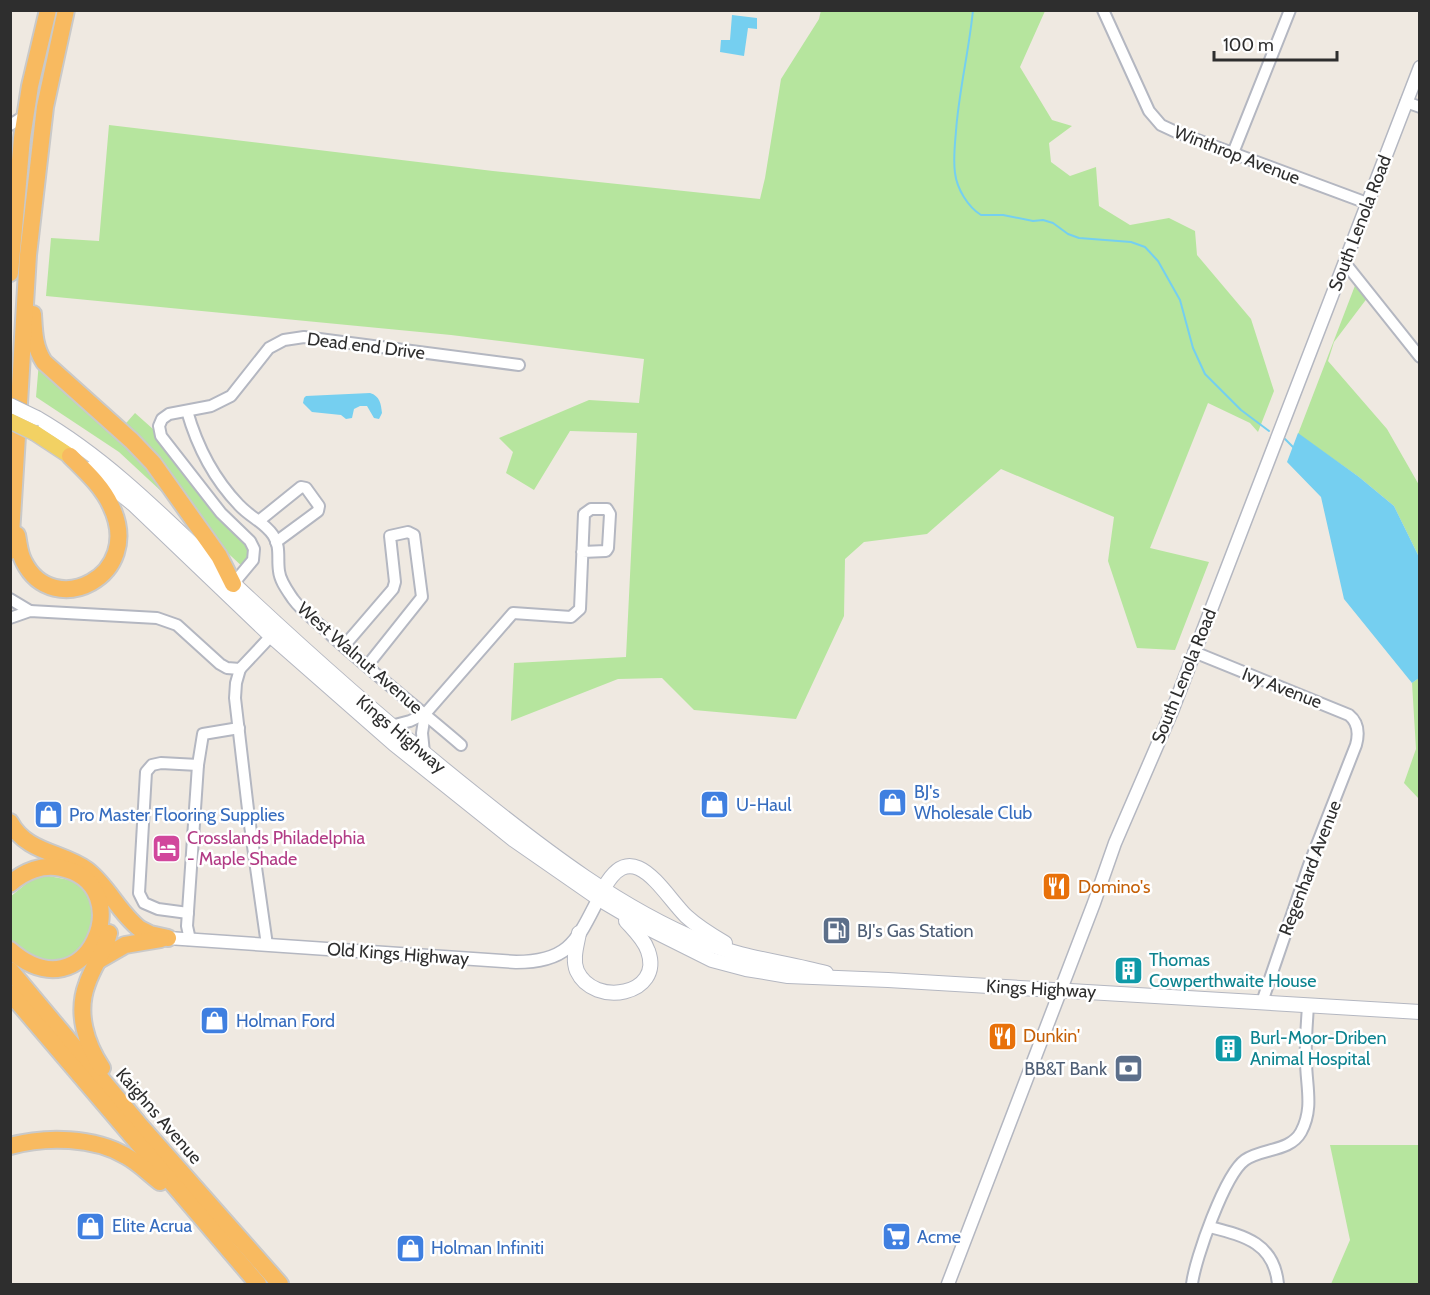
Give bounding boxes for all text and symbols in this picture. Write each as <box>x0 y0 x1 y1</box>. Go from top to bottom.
scale bar <box>1214 24 1337 62</box>
text: 100 m <box>1223 34 1274 56</box>
street label: Winthrop Avenue <box>1171 121 1303 189</box>
street label: South Lenola Road <box>1324 152 1396 294</box>
street label: Dead end Drive <box>306 328 426 364</box>
street label: West Walnut Avenue <box>293 598 427 718</box>
street label: South Lenola Road <box>1147 605 1221 747</box>
street label: Ivy Avenue <box>1239 663 1325 713</box>
street label: Kings Highway <box>352 690 450 778</box>
place label: BJ's Wholesale Club <box>914 781 1032 824</box>
shop icon: BJ's Wholesale Club <box>877 786 909 818</box>
shop icon: U-Haul <box>699 789 731 821</box>
place label: U-Haul <box>736 794 792 816</box>
street label: Regenhard Avenue <box>1274 797 1346 939</box>
shop icon: Pro Master Flooring Supplies <box>32 799 64 831</box>
place label: Pro Master Flooring Supplies <box>69 804 285 826</box>
place label: Crosslands Philadelphia - Maple Shade <box>187 827 365 870</box>
hotel icon: Crosslands Philadelphia - Maple Shade <box>150 832 182 864</box>
restaurant icon: Domino's <box>1041 871 1073 903</box>
place label: Domino's <box>1078 876 1150 898</box>
fuel station icon: BJ's Gas Station <box>820 915 852 947</box>
place label: BJ's Gas Station <box>857 920 974 942</box>
street label: Old Kings Highway <box>326 938 470 970</box>
place label: Thomas Cowperthwaite House <box>1149 949 1316 992</box>
building icon: Thomas Cowperthwaite House <box>1112 954 1144 986</box>
street label: Kings Highway <box>985 975 1097 1003</box>
shop icon: Holman Ford <box>199 1005 231 1037</box>
place label: Holman Ford <box>236 1010 335 1032</box>
restaurant icon: Dunkin' <box>986 1020 1018 1052</box>
place label: Dunkin' <box>1023 1025 1080 1047</box>
place label: Burl-Moor-Driben Animal Hospital <box>1250 1027 1387 1070</box>
building icon: Burl-Moor-Driben Animal Hospital <box>1213 1032 1245 1064</box>
bank icon: BB&T Bank <box>1112 1053 1144 1085</box>
place label: BB&T Bank <box>1024 1058 1108 1080</box>
street label: Kaighns Avenue <box>111 1063 207 1169</box>
shop icon: Elite Acrua <box>75 1210 107 1242</box>
place label: Elite Acrua <box>112 1215 192 1237</box>
supermarket icon: Acme <box>880 1221 912 1253</box>
place label: Acme <box>917 1226 961 1248</box>
shop icon: Holman Infiniti <box>394 1232 426 1264</box>
place label: Holman Infiniti <box>431 1237 544 1259</box>

